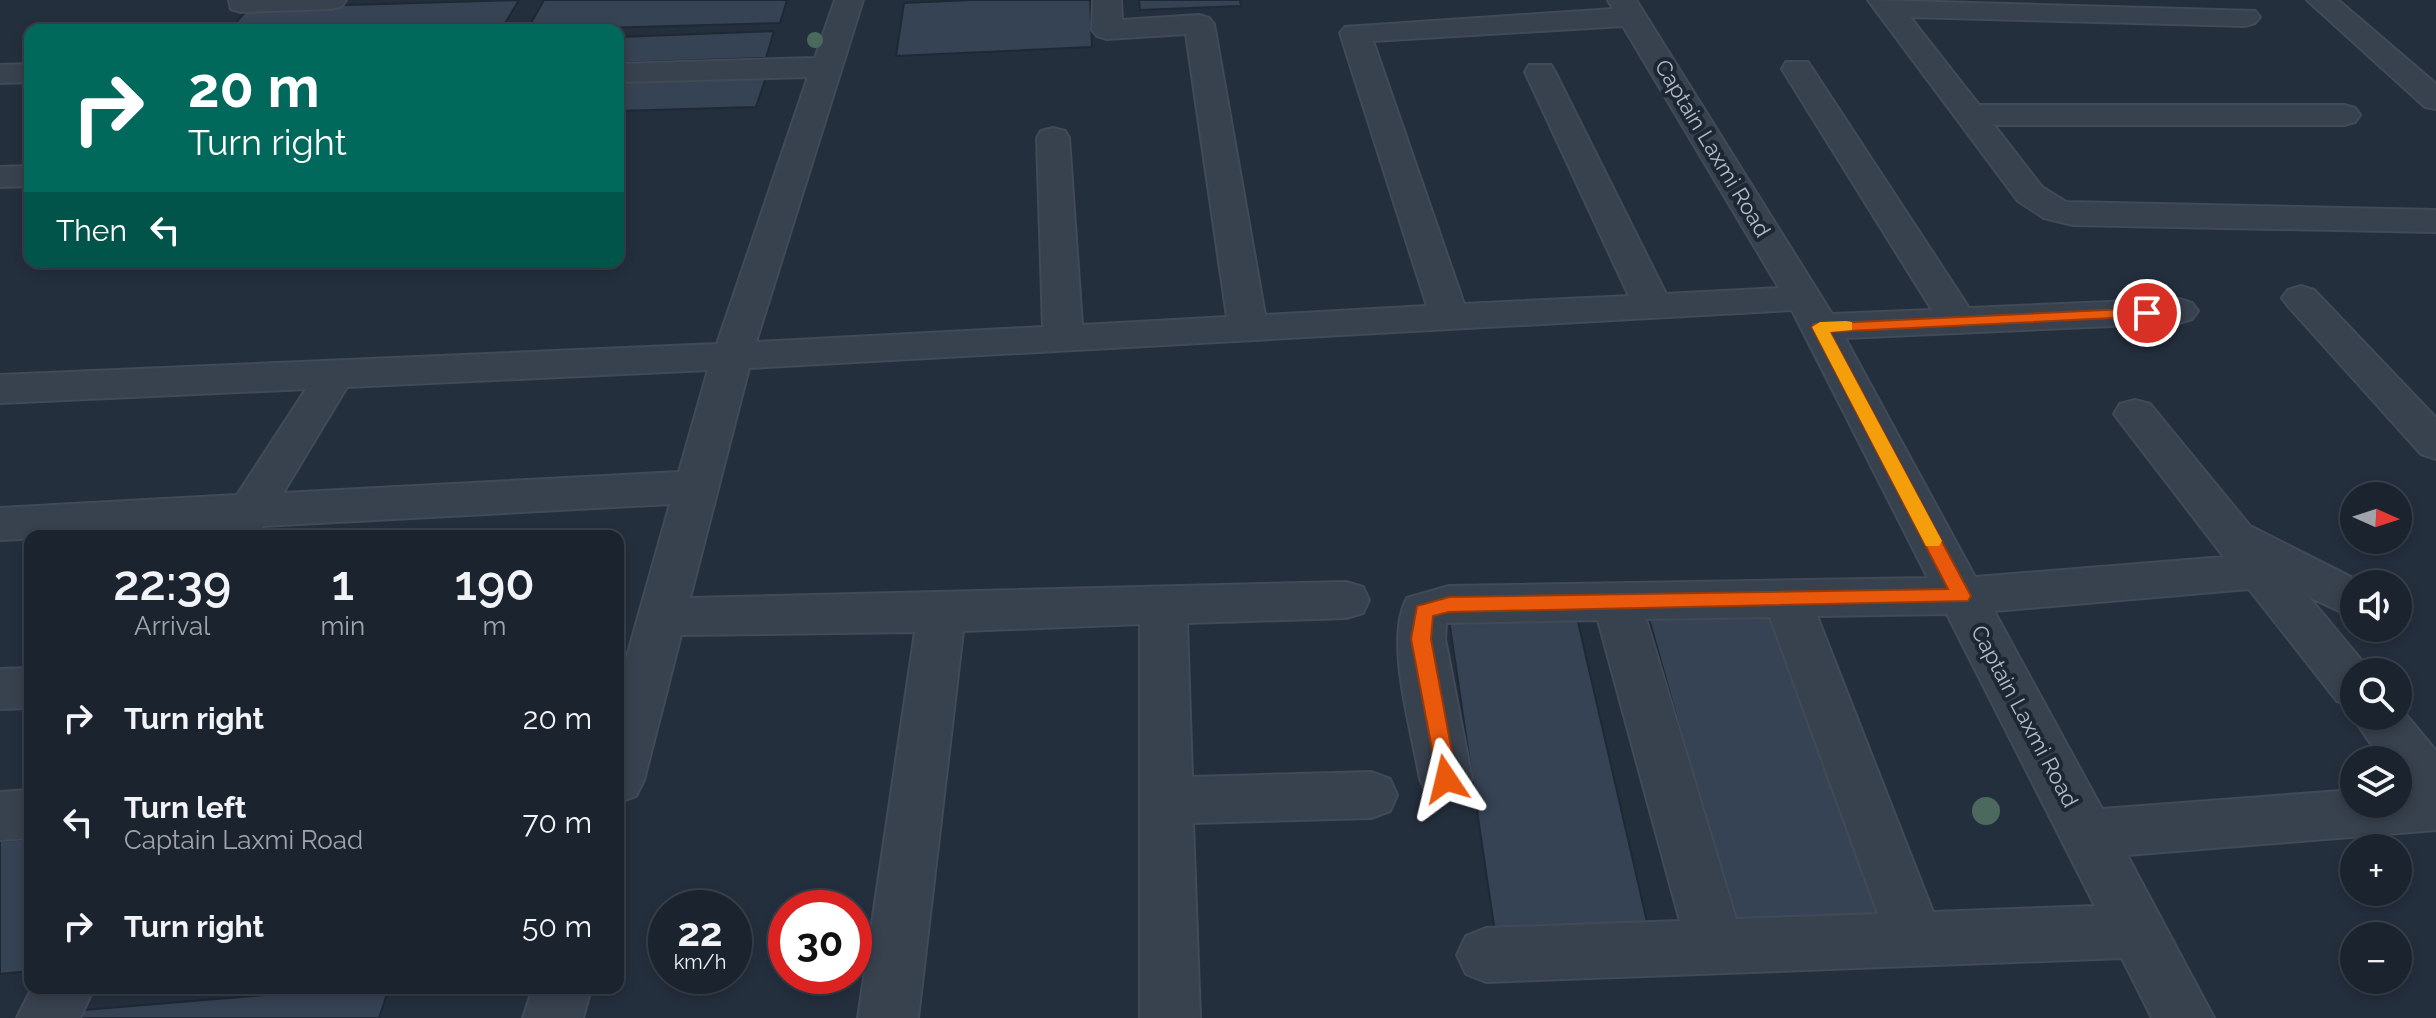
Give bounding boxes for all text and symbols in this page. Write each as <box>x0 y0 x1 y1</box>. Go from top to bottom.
text: 20 m <box>188 54 320 120</box>
street label: Captain Laxmi Road <box>1650 55 1776 241</box>
icon: right <box>56 56 160 160</box>
text: Turn right <box>188 121 347 163</box>
icon: left <box>143 208 187 252</box>
text: Then <box>56 213 127 248</box>
pin <box>2113 279 2181 347</box>
icon: arrive <box>2125 291 2169 335</box>
north arrow <box>2340 482 2412 554</box>
map controls <box>2340 482 2412 994</box>
text: 22:39 <box>113 555 231 611</box>
text: 1 <box>332 555 354 611</box>
text: 190 <box>454 555 535 611</box>
button: sound <box>2340 570 2412 642</box>
text: Arrival <box>134 611 210 641</box>
text: min <box>320 611 365 641</box>
text: m <box>483 611 507 641</box>
street label: Captain Laxmi Road <box>1966 621 2084 811</box>
button: search <box>2340 658 2412 730</box>
icon: right <box>56 696 100 740</box>
text: Turn right <box>124 701 264 736</box>
text: 20 m <box>523 701 592 736</box>
position arrow <box>1404 737 1488 821</box>
button: layers <box>2340 746 2412 818</box>
text: Turn left <box>124 790 246 825</box>
icon: left <box>56 800 100 844</box>
text: 70 m <box>522 805 592 840</box>
text: Captain Laxmi Road <box>124 825 363 855</box>
button: + <box>2340 834 2412 906</box>
speed limit sign: 30 <box>768 890 872 994</box>
icon: right <box>56 904 100 948</box>
text: 22 <box>677 908 723 955</box>
text: Turn right <box>124 909 264 944</box>
text: 50 m <box>522 909 592 944</box>
button: − <box>2340 922 2412 994</box>
text: km/h <box>674 950 726 974</box>

